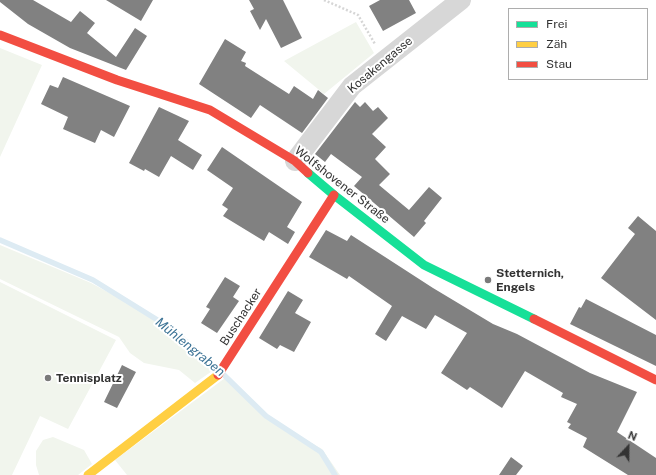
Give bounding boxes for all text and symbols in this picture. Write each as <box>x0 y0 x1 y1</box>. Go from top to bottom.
legend <box>508 8 648 80</box>
text: Frei <box>546 17 568 31</box>
street label: Kosakengasse <box>345 34 415 96</box>
text: Zäh <box>546 37 567 51</box>
text: Stau <box>546 57 572 71</box>
street label: Wolfshovener Straße <box>292 143 392 227</box>
place label: Stetternich, Engels <box>496 266 564 294</box>
marker: Stetternich, Engels <box>483 275 493 285</box>
street label: Buschacker <box>217 286 265 348</box>
water label: Mühlengraben <box>152 314 228 380</box>
place label: Tennisplatz <box>56 371 122 385</box>
marker: Tennisplatz <box>43 373 53 383</box>
north arrow <box>608 427 648 467</box>
text: N <box>626 429 639 443</box>

